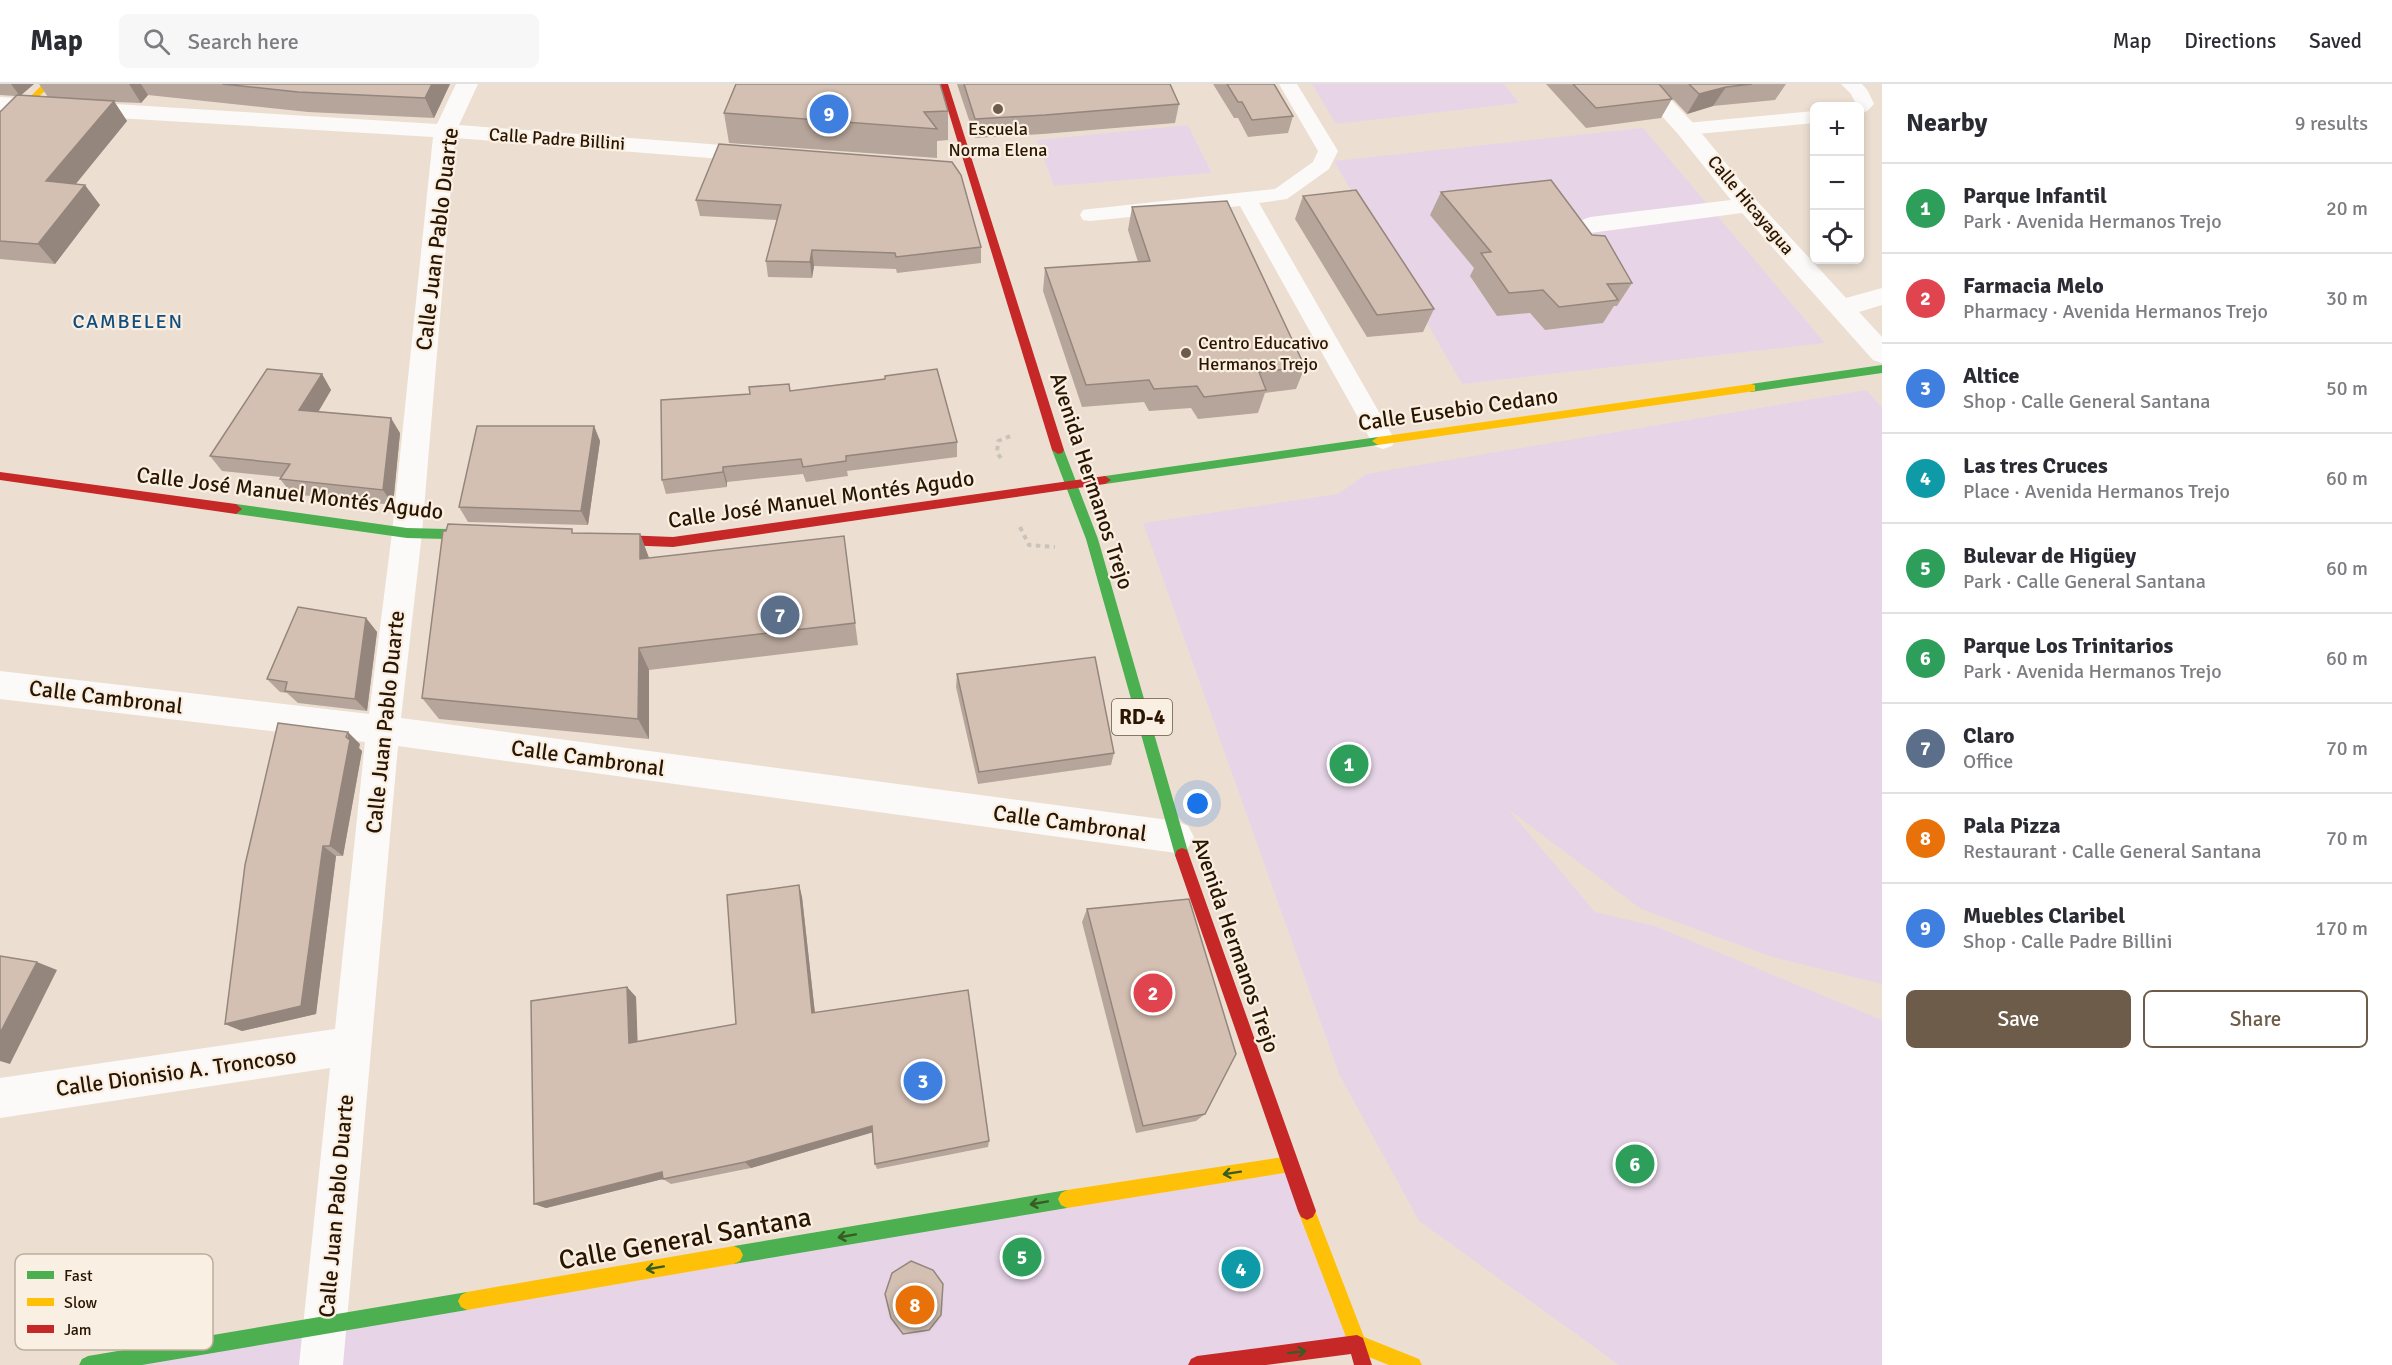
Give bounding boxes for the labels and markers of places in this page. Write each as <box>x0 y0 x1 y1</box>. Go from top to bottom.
pin: 9 <box>810 92 848 136</box>
marker: Escuela Norma Elena <box>991 102 1005 116</box>
place label: Escuela Norma Elena <box>949 118 1047 161</box>
place label: Centro Educativo Hermanos Trejo <box>1198 332 1329 375</box>
marker: Centro Educativo Hermanos Trejo <box>1179 346 1193 360</box>
pin: 7 <box>760 592 800 638</box>
pin: 1 <box>1330 742 1368 786</box>
pin: 2 <box>1134 970 1172 1016</box>
pin: 3 <box>904 1058 942 1104</box>
pin: 6 <box>1616 1142 1654 1186</box>
pin: 5 <box>1002 1234 1042 1280</box>
pin: 4 <box>1222 1246 1260 1292</box>
pin: 8 <box>896 1282 934 1328</box>

